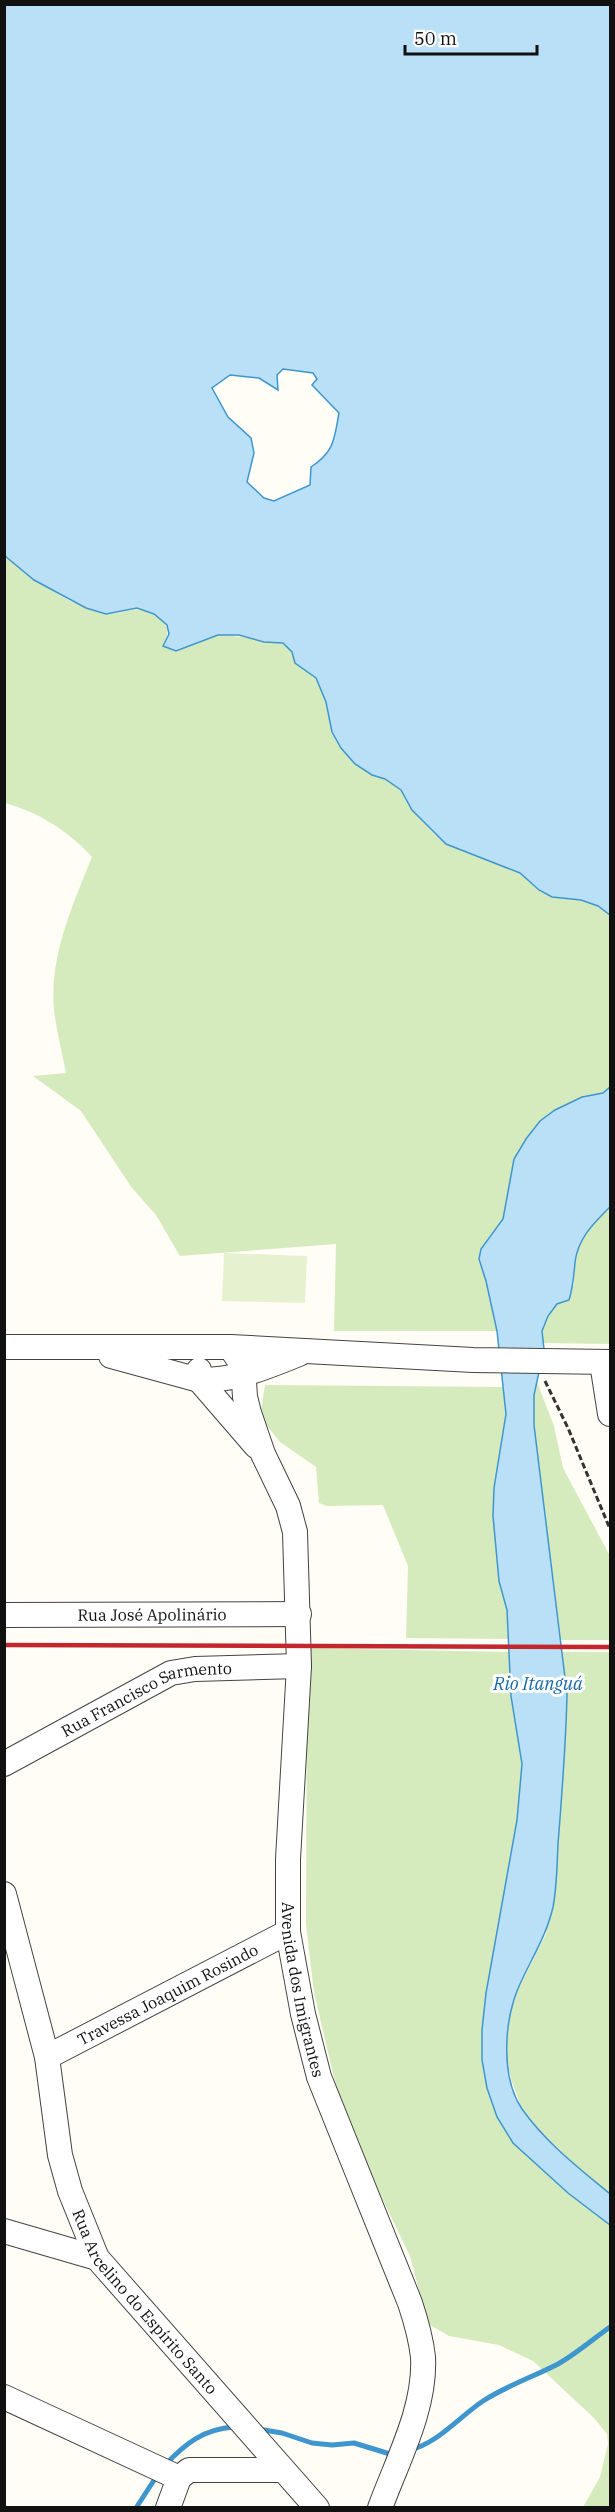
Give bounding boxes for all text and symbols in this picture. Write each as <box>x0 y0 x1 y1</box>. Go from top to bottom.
scale bar <box>405 18 537 56</box>
text: 50 m <box>414 27 457 50</box>
street label: Rua José Apolinário <box>77 1604 227 1625</box>
street label: Rua Francisco Sarmento <box>58 1658 232 1741</box>
water label: Rio Itanguá <box>492 1672 583 1695</box>
street label: Avenida dos Imigrantes <box>278 1902 329 2079</box>
street label: Travessa Joaquim Rosindo <box>74 1939 261 2049</box>
street label: Rua Arcelino do Espírito Santo <box>68 2206 222 2398</box>

